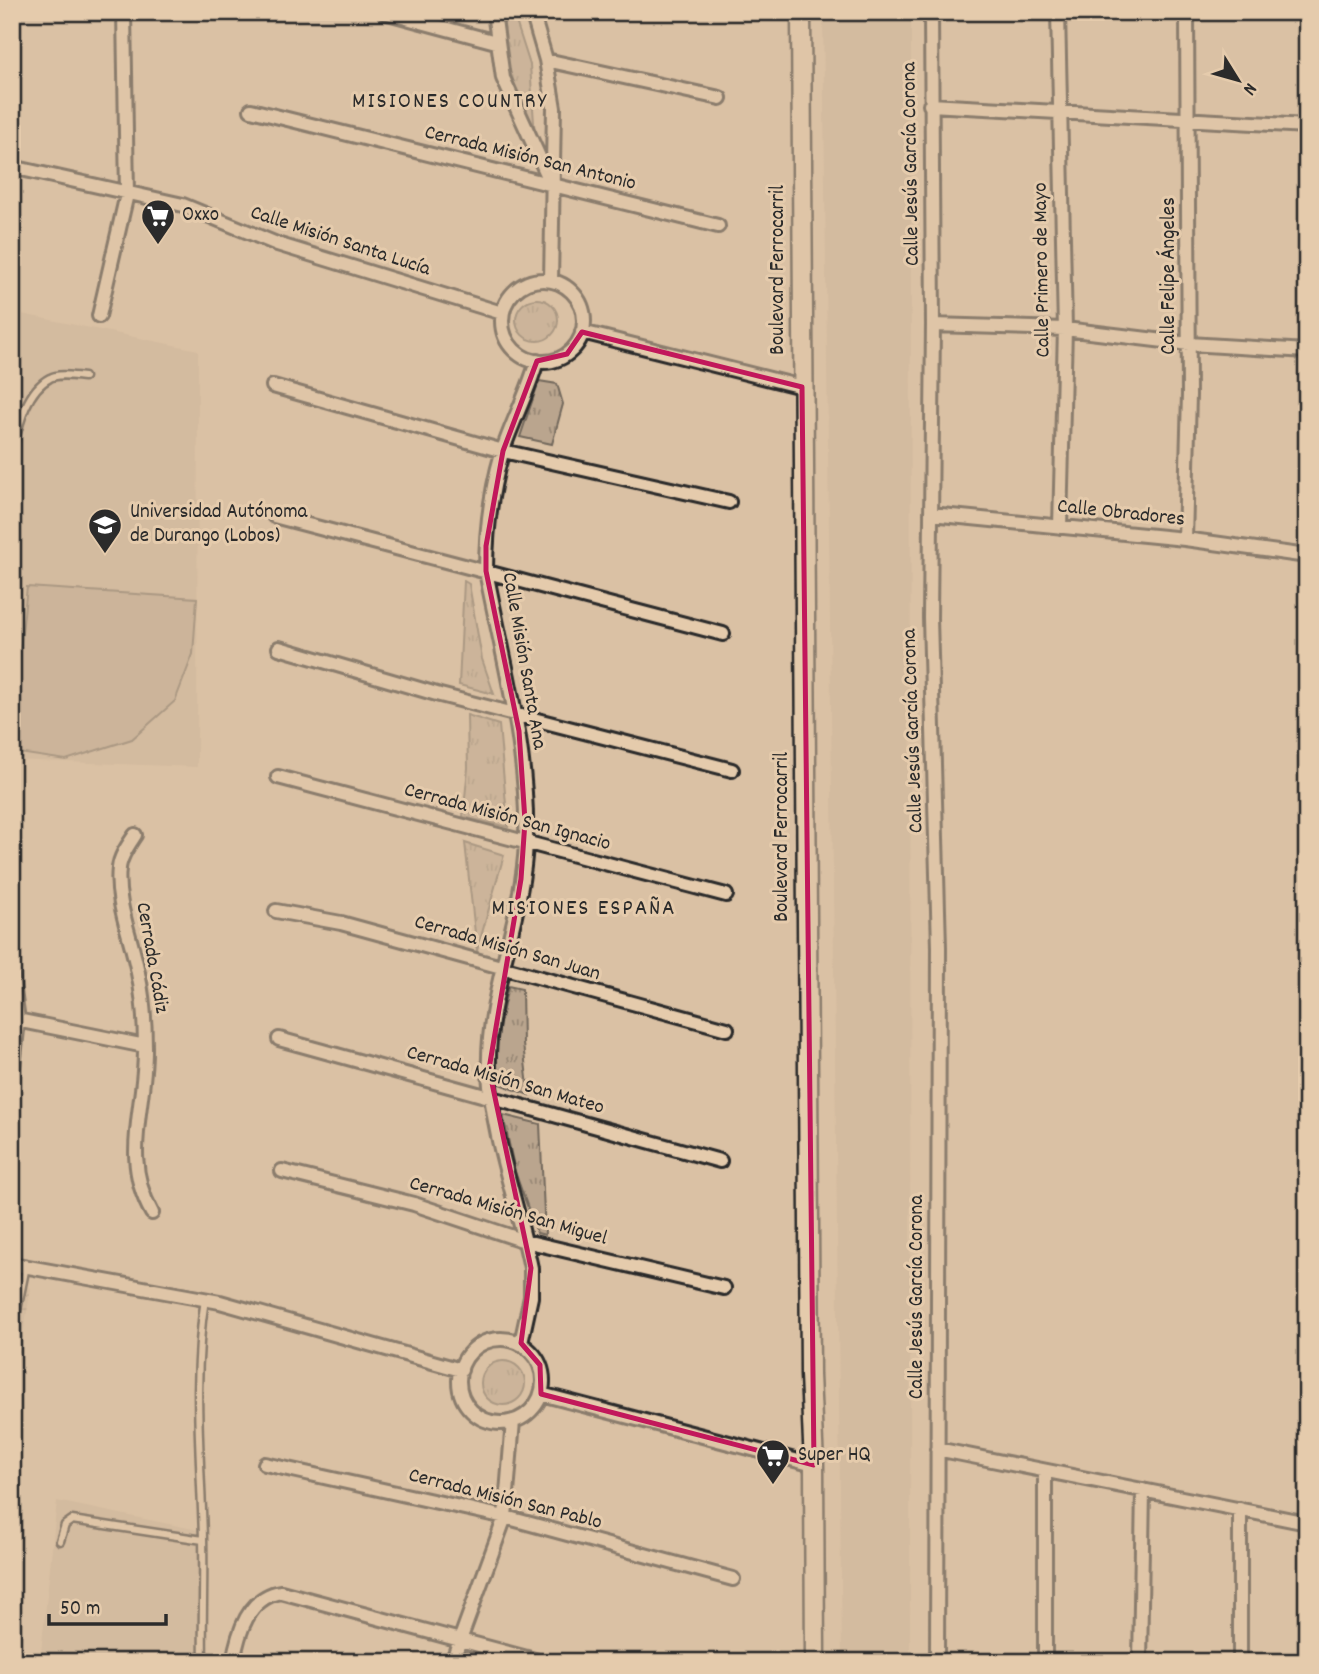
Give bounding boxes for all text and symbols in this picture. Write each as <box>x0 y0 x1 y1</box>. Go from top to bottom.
north arrow <box>1204 46 1274 116</box>
street label: Calle Jesús García Corona <box>895 60 929 266</box>
text: N <box>1235 76 1262 100</box>
district label: MISIONES COUNTRY <box>352 86 548 119</box>
street label: Cerrada Misión San Antonio <box>421 118 639 200</box>
street label: Calle Primero de Mayo <box>1026 182 1060 358</box>
street label: Boulevard Ferrocarril <box>764 185 794 355</box>
supermarket icon: Oxxo <box>139 197 177 246</box>
street label: Calle Felipe Ángeles <box>1155 197 1185 355</box>
street label: Calle Misión Santa Lucía <box>246 199 435 286</box>
place label: Oxxo <box>182 201 219 231</box>
street label: Calle Obradores <box>1056 492 1186 536</box>
place label: Universidad Autónoma de Durango (Lobos) <box>130 498 309 552</box>
school or university icon: Universidad Autónoma de Durango (Lobos) <box>86 506 124 555</box>
street label: Calle Misión Santa Ana <box>493 570 554 753</box>
street label: Calle Jesús García Corona <box>895 627 933 834</box>
street label: Boulevard Ferrocarril <box>768 752 798 922</box>
street label: Cerrada Misión San Ignacio <box>400 776 614 860</box>
district label: MISIONES ESPAÑA <box>491 893 677 926</box>
street label: Cerrada Cádiz <box>126 900 176 1016</box>
street label: Cerrada Misión San Juan <box>411 908 603 990</box>
street label: Cerrada Misión San Mateo <box>403 1038 607 1124</box>
street label: Cerrada Misión San Miguel <box>406 1169 610 1255</box>
street label: Calle Jesús García Corona <box>903 1194 933 1399</box>
supermarket icon: Super HQ <box>754 1437 792 1486</box>
place label: Super HQ <box>798 1441 871 1471</box>
street label: Cerrada Misión San Pablo <box>405 1461 605 1539</box>
scale bar <box>49 1583 166 1627</box>
text: 50 m <box>60 1595 100 1625</box>

